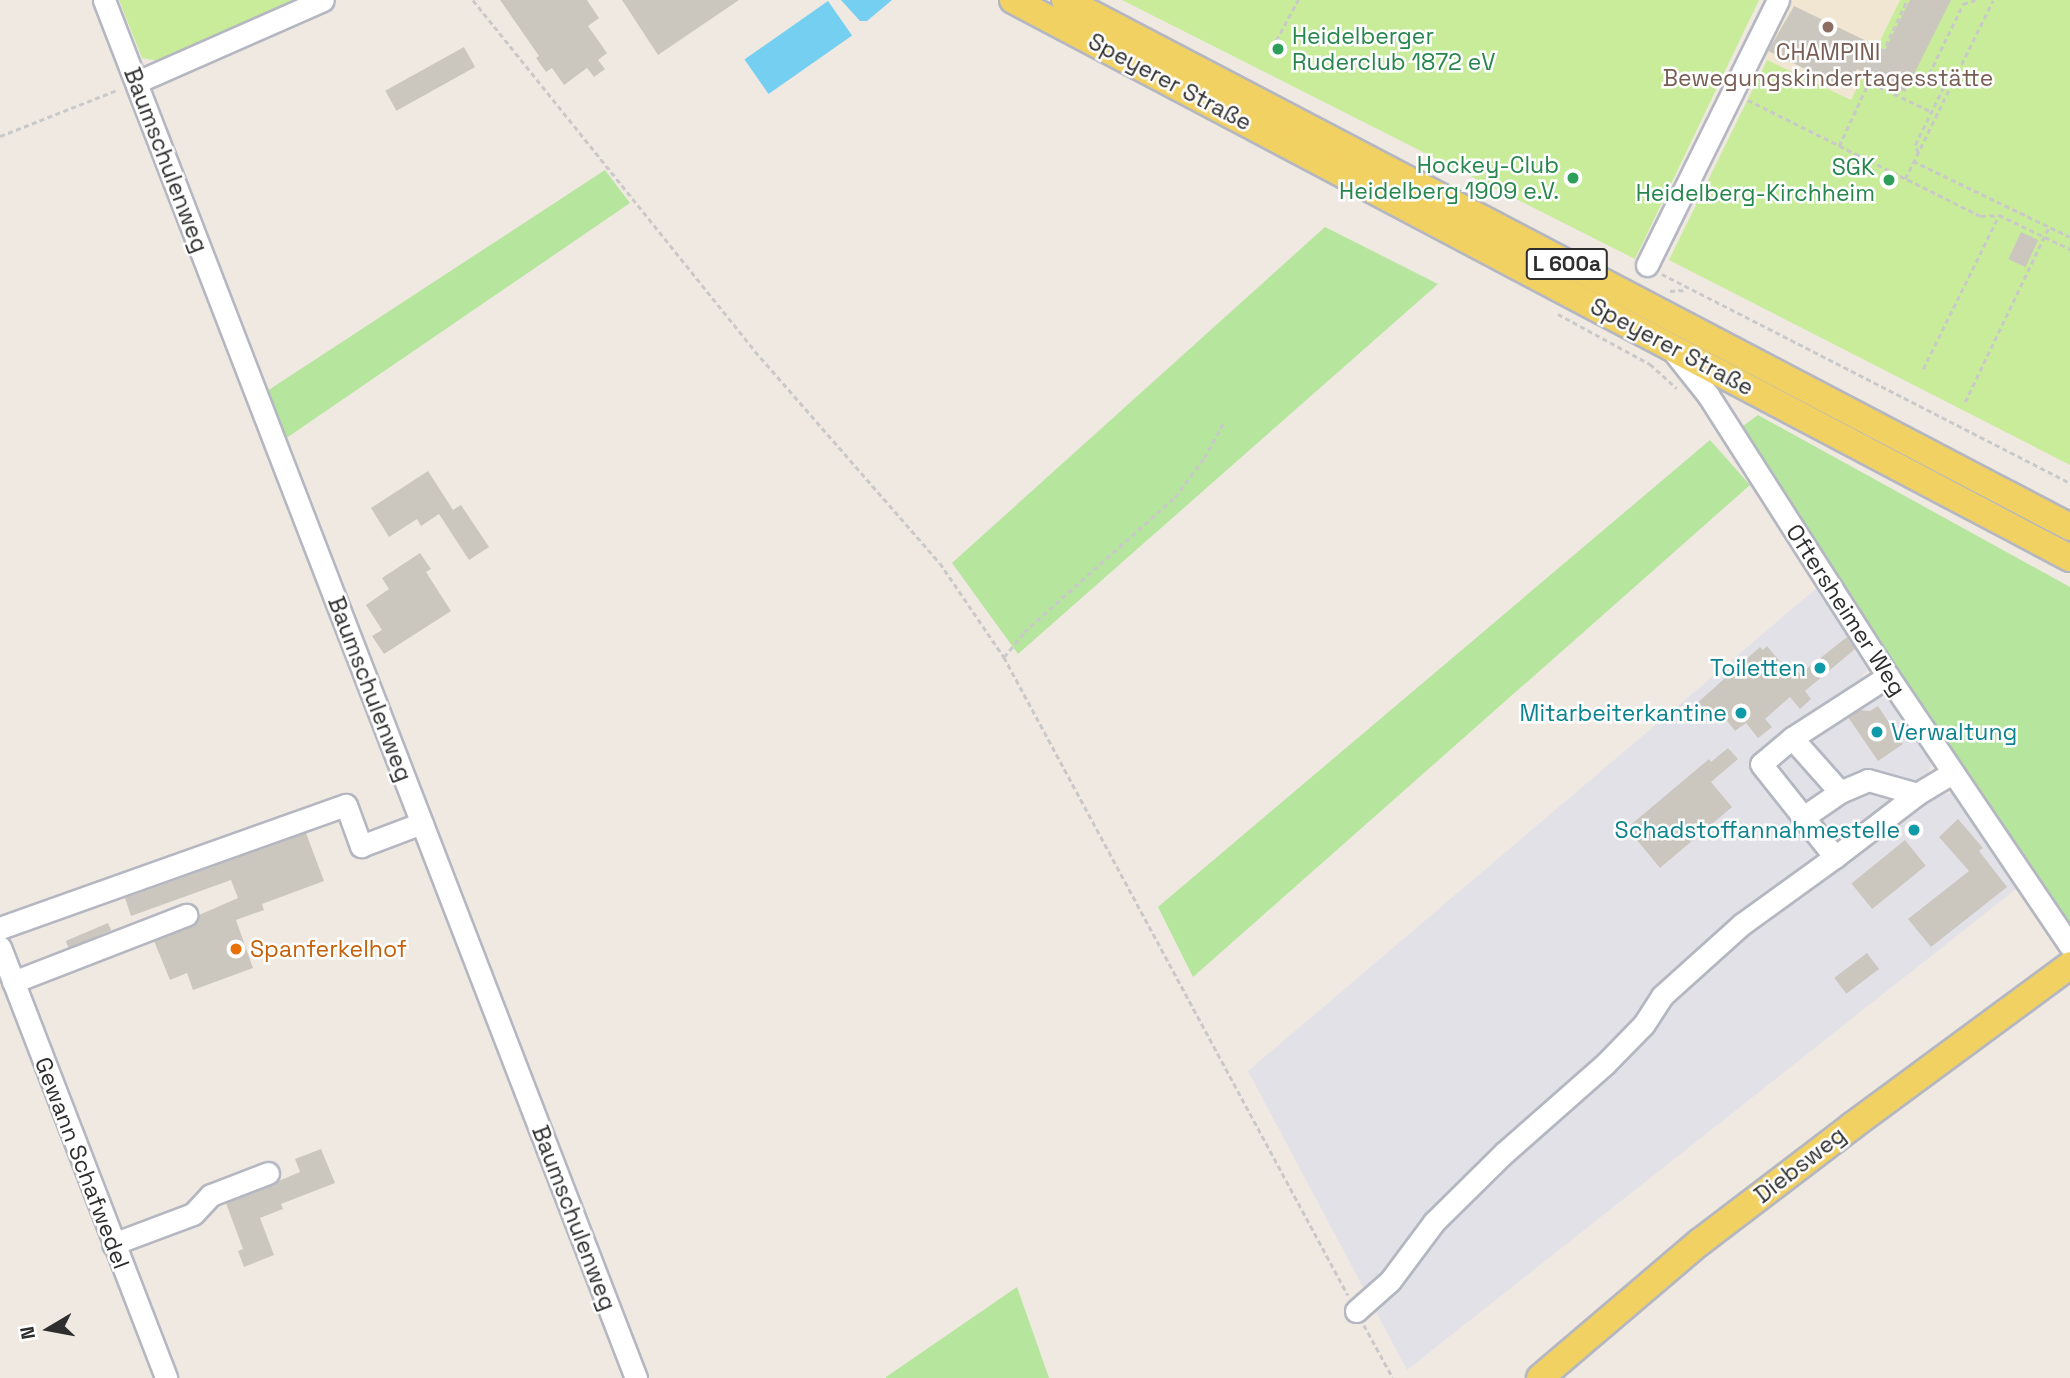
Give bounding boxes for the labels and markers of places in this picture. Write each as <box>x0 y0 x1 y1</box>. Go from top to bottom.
marker: CHAMPINI Bewegungskindertagesstätte <box>1820 19 1836 35</box>
place label: Heidelberger Ruderclub 1872 eV <box>1292 22 1496 76</box>
place label: CHAMPINI Bewegungskindertagesstätte <box>1663 38 1993 92</box>
marker: Heidelberger Ruderclub 1872 eV <box>1270 41 1286 57</box>
place label: Hockey-Club Heidelberg 1909 e.V. <box>1339 151 1559 205</box>
place label: SGK Heidelberg-Kirchheim <box>1636 153 1875 207</box>
marker: Hockey-Club Heidelberg 1909 e.V. <box>1565 170 1581 186</box>
marker: SGK Heidelberg-Kirchheim <box>1881 172 1897 188</box>
place label: Toiletten <box>1710 654 1806 682</box>
marker: Toiletten <box>1812 660 1828 676</box>
place label: Mitarbeiterkantine <box>1520 699 1727 727</box>
marker: Mitarbeiterkantine <box>1733 705 1749 721</box>
place label: Verwaltung <box>1891 718 2017 746</box>
marker: Verwaltung <box>1869 724 1885 740</box>
place label: Schadstoffannahmestelle <box>1615 816 1900 844</box>
marker: Schadstoffannahmestelle <box>1906 822 1922 838</box>
place label: Spanferkelhof <box>250 935 407 963</box>
marker: Spanferkelhof <box>228 941 244 957</box>

